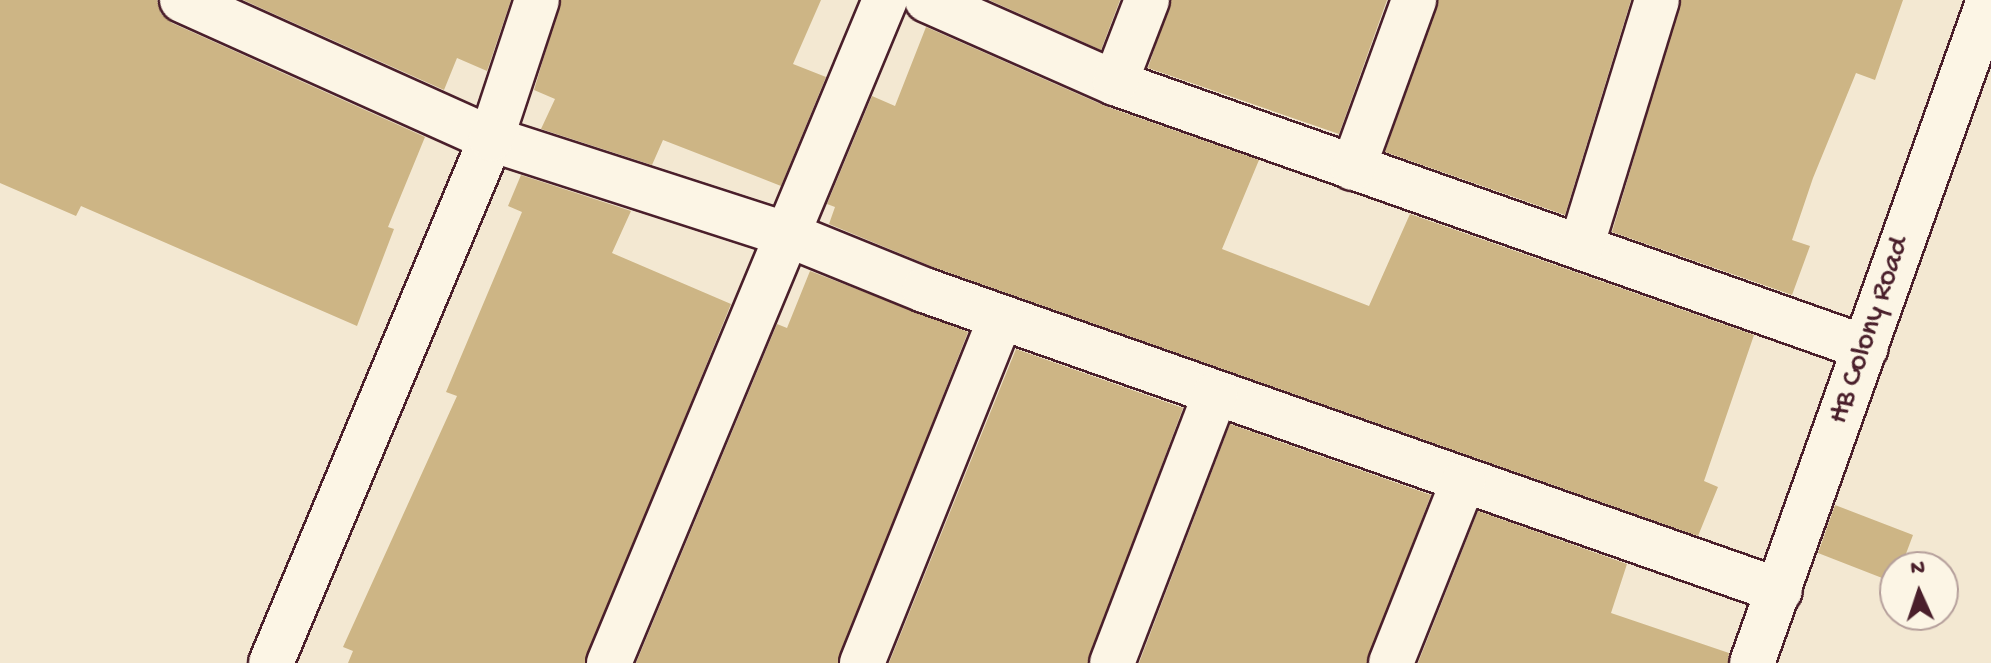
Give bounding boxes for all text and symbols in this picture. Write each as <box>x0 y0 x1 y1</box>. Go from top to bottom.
street label: HB Colony Road <box>1822 233 1920 429</box>
north arrow <box>1879 551 1959 631</box>
text: N <box>1910 556 1926 582</box>

